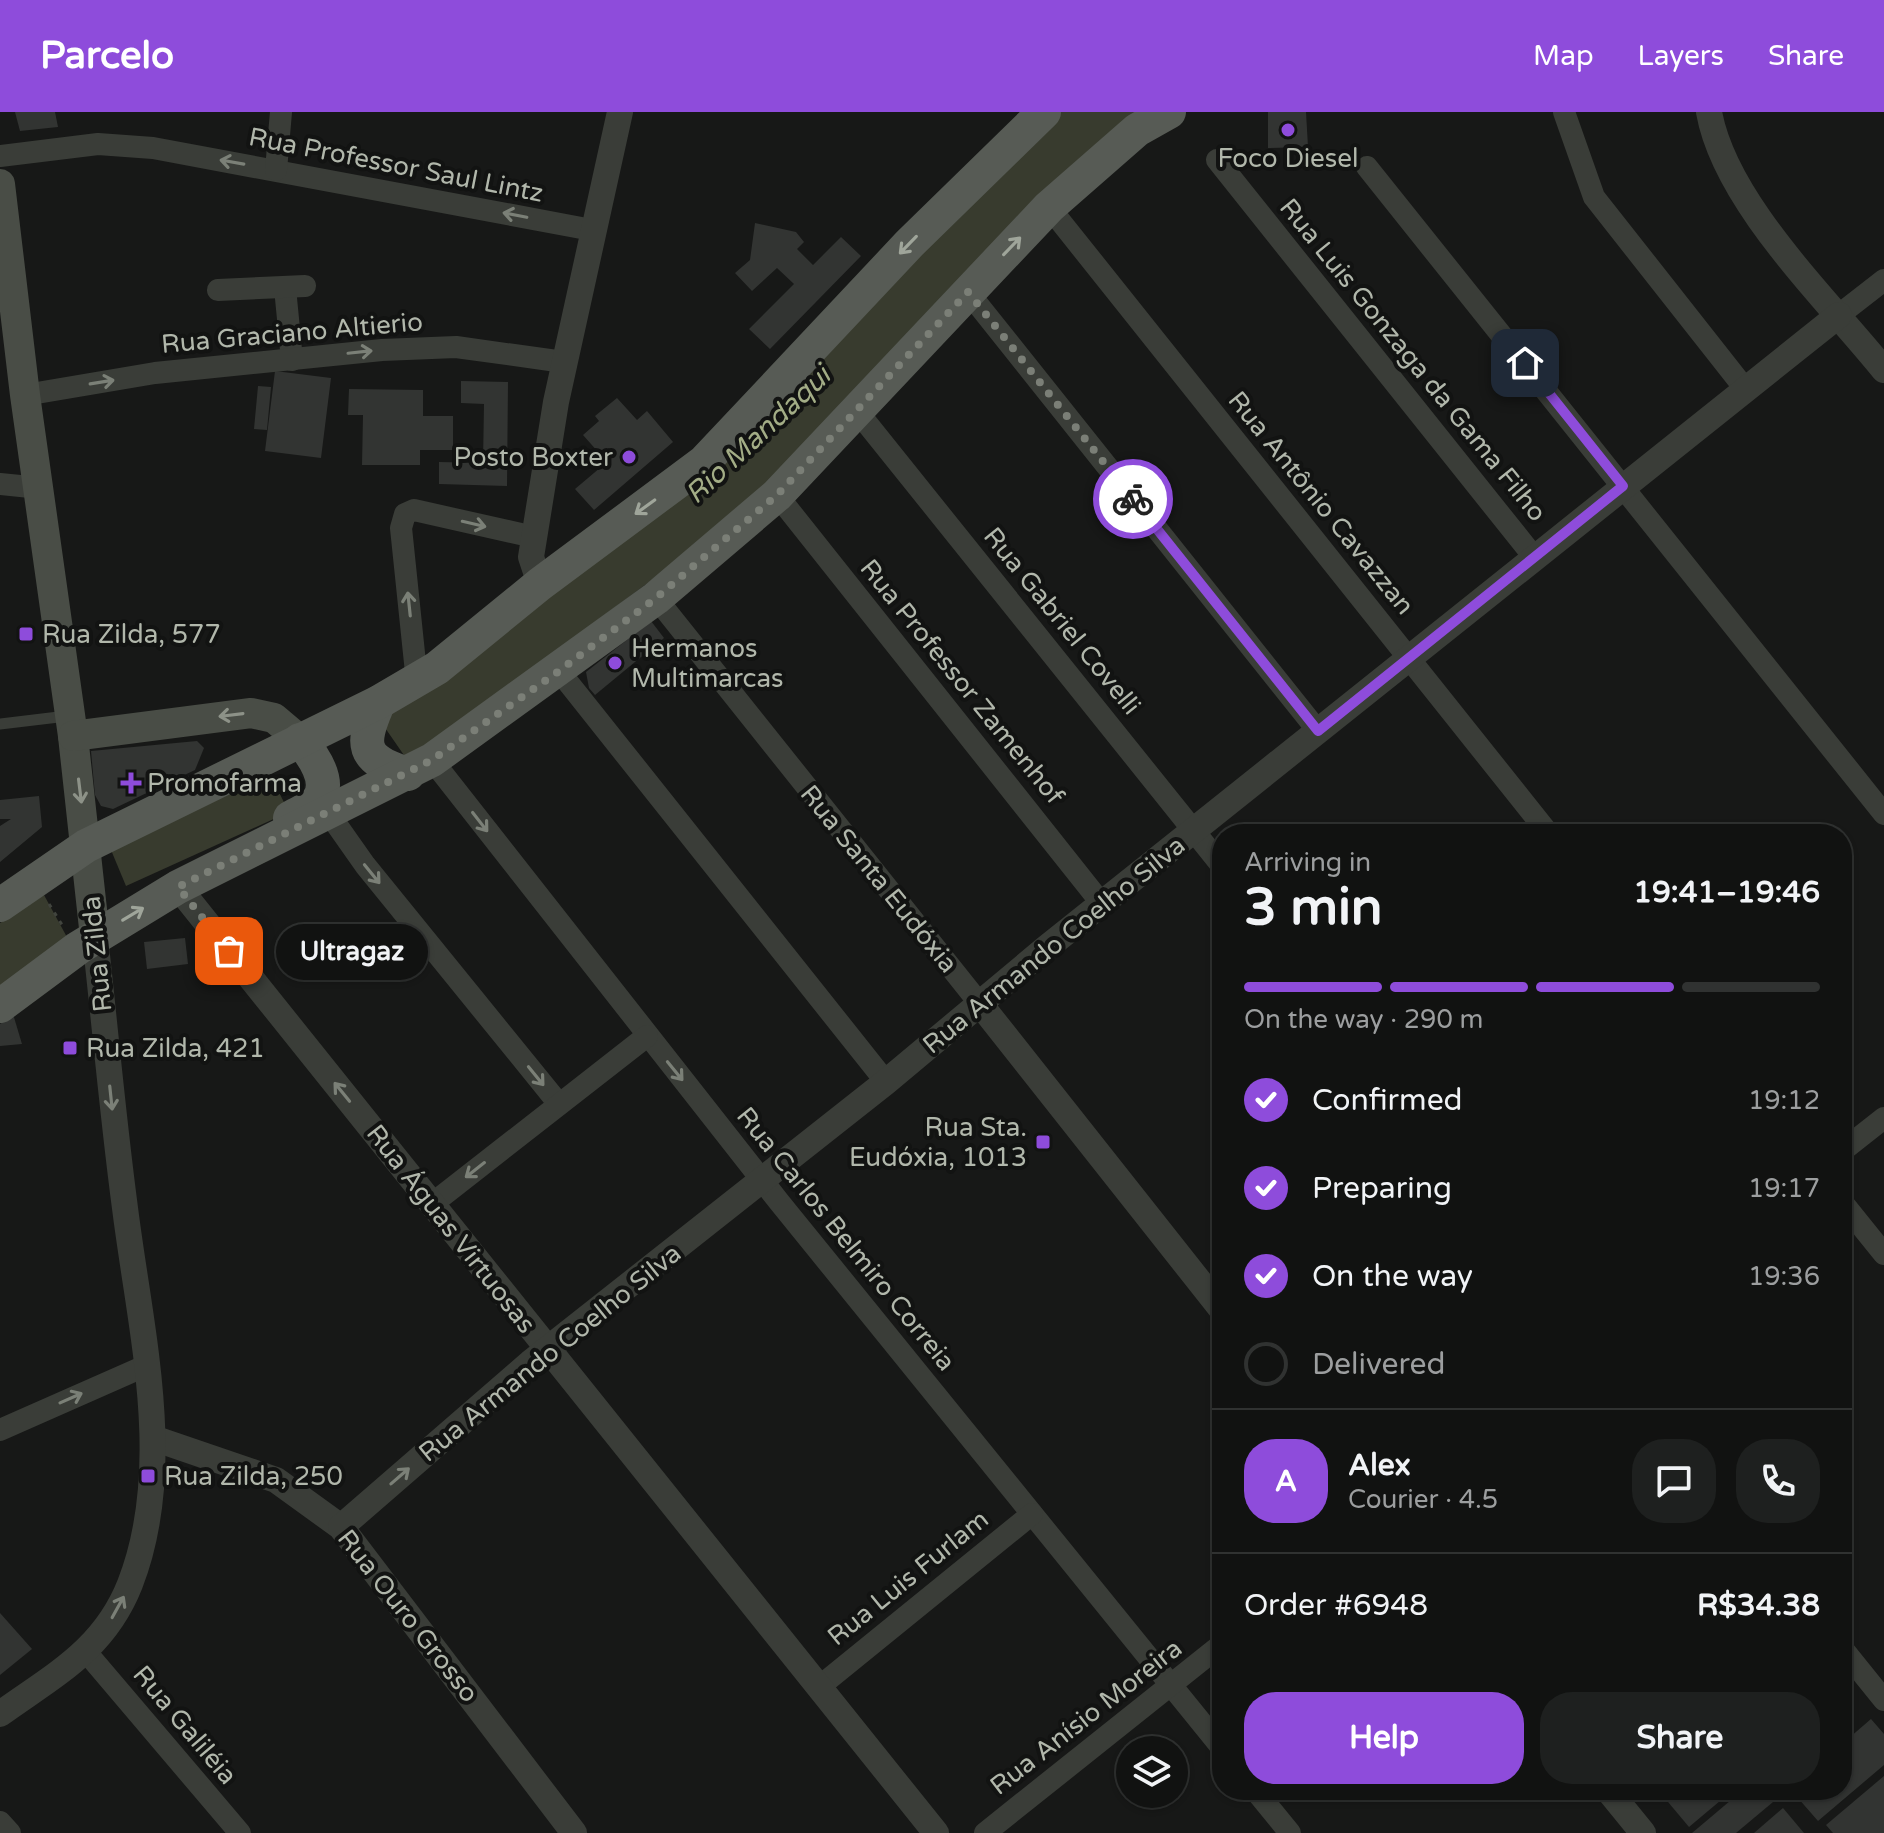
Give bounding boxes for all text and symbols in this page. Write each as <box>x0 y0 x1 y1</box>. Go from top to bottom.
text: Parcelo <box>40 33 174 79</box>
text: Map <box>1533 39 1594 73</box>
text: Layers <box>1638 39 1724 73</box>
text: Share <box>1768 39 1844 73</box>
street label: Rua Professor Saul Lintz <box>246 121 546 209</box>
marker: Foco Diesel <box>1279 121 1297 139</box>
place label: Foco Diesel <box>1217 143 1359 174</box>
one-way arrow <box>220 154 245 169</box>
street label: Rua Luis Gonzaga da Gama Filho <box>1273 192 1553 528</box>
one-way arrow <box>503 207 528 222</box>
one-way arrow <box>899 235 918 255</box>
one-way arrow <box>1002 237 1021 256</box>
street label: Rua Graciano Altierio <box>160 306 424 360</box>
pin <box>1491 329 1559 397</box>
icon: home <box>1503 341 1547 385</box>
one-way arrow <box>346 345 373 360</box>
water label: Rio Mandaqui <box>678 357 840 511</box>
one-way arrow <box>89 374 114 389</box>
street label: Rua Antônio Cavazzan <box>1221 385 1421 621</box>
place label: Posto Boxter <box>454 442 613 473</box>
marker: Posto Boxter <box>620 448 638 466</box>
courier <box>1093 459 1173 539</box>
icon: bike <box>1111 477 1155 521</box>
one-way arrow <box>635 498 657 515</box>
one-way arrow <box>461 517 487 532</box>
street label: Rua Gabriel Covelli <box>977 521 1147 721</box>
street label: Rua Professor Zamenhof <box>853 553 1071 811</box>
one-way arrow <box>401 591 416 618</box>
place label: Rua Zilda, 577 <box>42 619 221 650</box>
marker: Rua Zilda, 577 <box>17 625 35 643</box>
place label: Hermanos Multimarcas <box>631 633 784 694</box>
marker: Hermanos Multimarcas <box>606 654 624 672</box>
one-way arrow <box>219 708 245 723</box>
place label: Promofarma <box>147 768 302 799</box>
marker: Promofarma <box>122 774 140 792</box>
one-way arrow <box>73 778 88 803</box>
street label: Rua Santa Eudóxia <box>794 779 964 979</box>
one-way arrow <box>471 811 488 832</box>
street label: Rua Armando Coelho Silva <box>917 830 1191 1060</box>
text: Arriving in <box>1244 847 1371 878</box>
one-way arrow <box>364 863 381 884</box>
text: 19:41–19:46 <box>1633 874 1820 911</box>
text: 3 min <box>1244 876 1383 939</box>
street label: Rua Zilda <box>76 895 118 1013</box>
one-way arrow <box>121 906 144 922</box>
pin <box>195 917 263 985</box>
callout: Ultragaz <box>277 923 429 979</box>
icon: bag <box>207 929 251 973</box>
text: Ultragaz <box>300 936 404 967</box>
text: On the way · 290 m <box>1244 1004 1483 1035</box>
place label: Rua Zilda, 421 <box>86 1033 265 1064</box>
marker: Rua Zilda, 421 <box>61 1039 79 1057</box>
one-way arrow <box>666 1060 683 1081</box>
one-way arrow <box>528 1065 545 1086</box>
icon: check <box>1244 1078 1288 1122</box>
one-way arrow <box>334 1082 351 1103</box>
text: Confirmed <box>1312 1082 1463 1119</box>
one-way arrow <box>104 1084 119 1111</box>
text: 19:12 <box>1748 1085 1820 1116</box>
street label: Rua Carlos Belmiro Correia <box>730 1101 962 1377</box>
place label: Rua Sta. Eudóxia, 1013 <box>849 1112 1027 1173</box>
street label: Rua Águas Virtuosas <box>360 1118 542 1340</box>
marker: Rua Sta. Eudóxia, 1013 <box>1034 1133 1052 1151</box>
one-way arrow <box>465 1162 486 1179</box>
icon: check <box>1244 1166 1288 1210</box>
text: Preparing <box>1312 1170 1452 1207</box>
text: 19:17 <box>1748 1173 1820 1204</box>
street label: Rua Armando Coelho Silva <box>413 1238 687 1468</box>
icon: check <box>1244 1254 1288 1298</box>
text: On the way <box>1312 1258 1473 1295</box>
text: 19:36 <box>1748 1261 1820 1292</box>
text: Delivered <box>1312 1346 1446 1383</box>
one-way arrow <box>59 1390 83 1405</box>
button: chat <box>1632 1439 1716 1523</box>
button: phone <box>1736 1439 1820 1523</box>
text: Alex <box>1348 1447 1411 1484</box>
place label: Rua Zilda, 250 <box>164 1461 343 1492</box>
text: A <box>1275 1463 1297 1500</box>
marker: Rua Zilda, 250 <box>139 1467 157 1485</box>
one-way arrow <box>389 1467 409 1485</box>
text: Courier · 4.5 <box>1348 1484 1498 1515</box>
street label: Rua Luis Furlam <box>821 1504 995 1652</box>
street label: Rua Ouro Grosso <box>331 1524 485 1708</box>
text: Order #6948 <box>1244 1587 1428 1624</box>
text: R$34.38 <box>1697 1587 1820 1624</box>
one-way arrow <box>110 1596 126 1619</box>
street label: Rua Anísio Moreira <box>984 1633 1188 1801</box>
street label: Rua Galiléia <box>126 1659 244 1791</box>
button: Help <box>1244 1692 1524 1784</box>
button: Share <box>1540 1692 1820 1784</box>
map controls <box>1116 1736 1188 1808</box>
button: layers <box>1116 1736 1188 1808</box>

